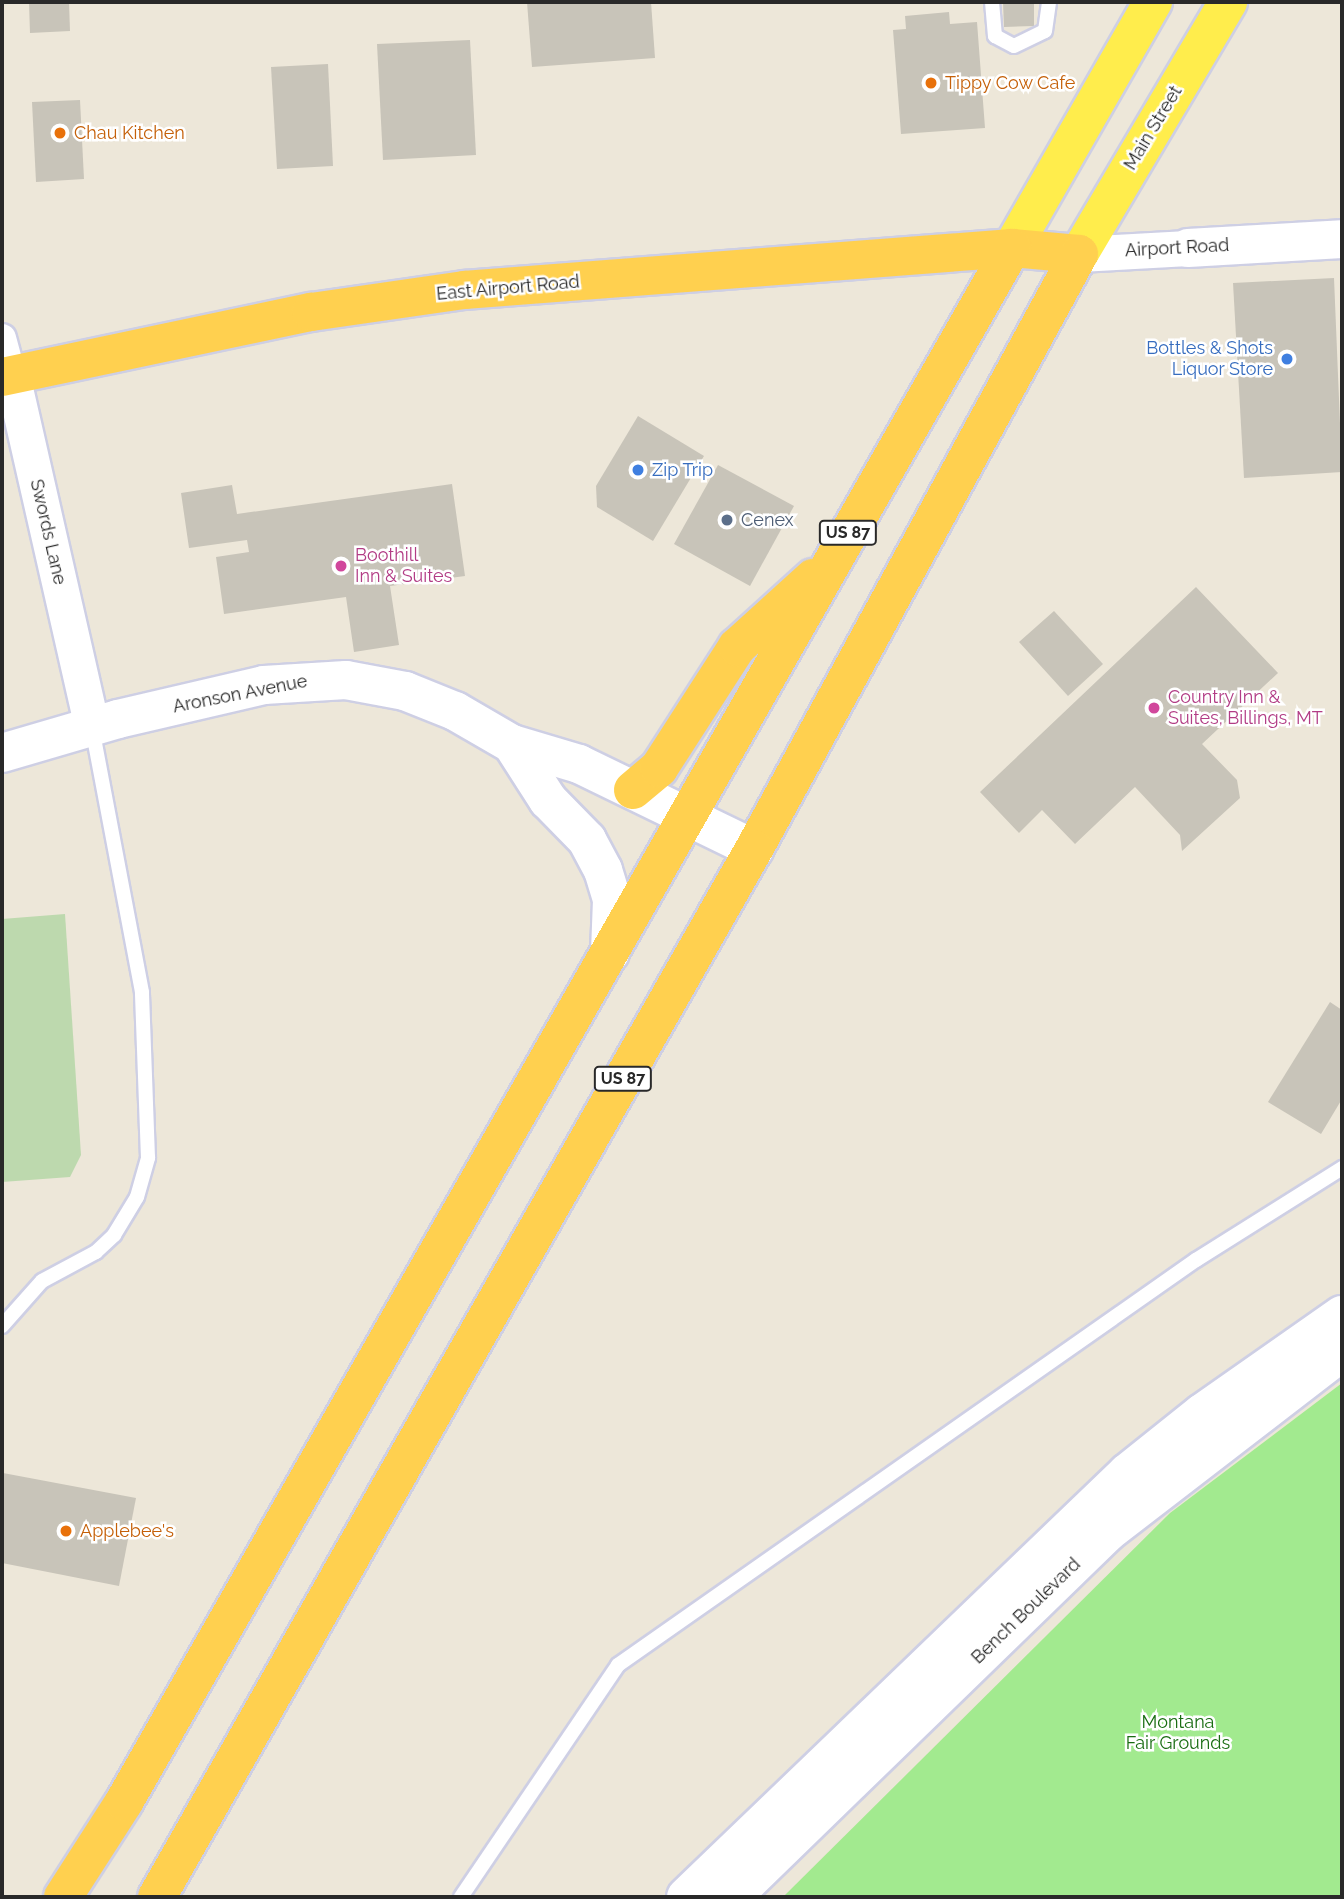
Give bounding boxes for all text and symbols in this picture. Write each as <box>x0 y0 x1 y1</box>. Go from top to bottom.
place label: Tippy Cow Cafe <box>945 72 1076 94</box>
marker: Tippy Cow Cafe <box>923 75 939 91</box>
street label: Main Street <box>1119 82 1187 174</box>
place label: Chau Kitchen <box>74 122 185 144</box>
marker: Chau Kitchen <box>52 125 68 141</box>
street label: Airport Road <box>1124 234 1230 262</box>
street label: East Airport Road <box>435 271 581 305</box>
place label: Bottles & Shots Liquor Store <box>1146 338 1273 380</box>
marker: Bottles & Shots Liquor Store <box>1279 351 1295 367</box>
place label: Zip Trip <box>652 459 714 481</box>
marker: Zip Trip <box>630 462 646 478</box>
street label: Swords Lane <box>25 477 71 587</box>
place label: Cenex <box>741 509 794 531</box>
marker: Cenex <box>719 512 735 528</box>
road number: US 87 <box>818 520 878 546</box>
place label: Boothill Inn & Suites <box>355 545 452 588</box>
marker: Boothill Inn & Suites <box>333 558 349 574</box>
street label: Aronson Avenue <box>171 670 309 718</box>
place label: Country Inn & Suites, Billings, MT <box>1168 687 1323 730</box>
marker: Country Inn & Suites, Billings, MT <box>1146 700 1162 716</box>
road number: US 87 <box>593 1066 653 1092</box>
place label: Applebee's <box>80 1520 174 1542</box>
marker: Applebee's <box>58 1523 74 1539</box>
street label: Bench Boulevard <box>967 1554 1085 1668</box>
park label: Montana Fair Grounds <box>1126 1712 1230 1754</box>

